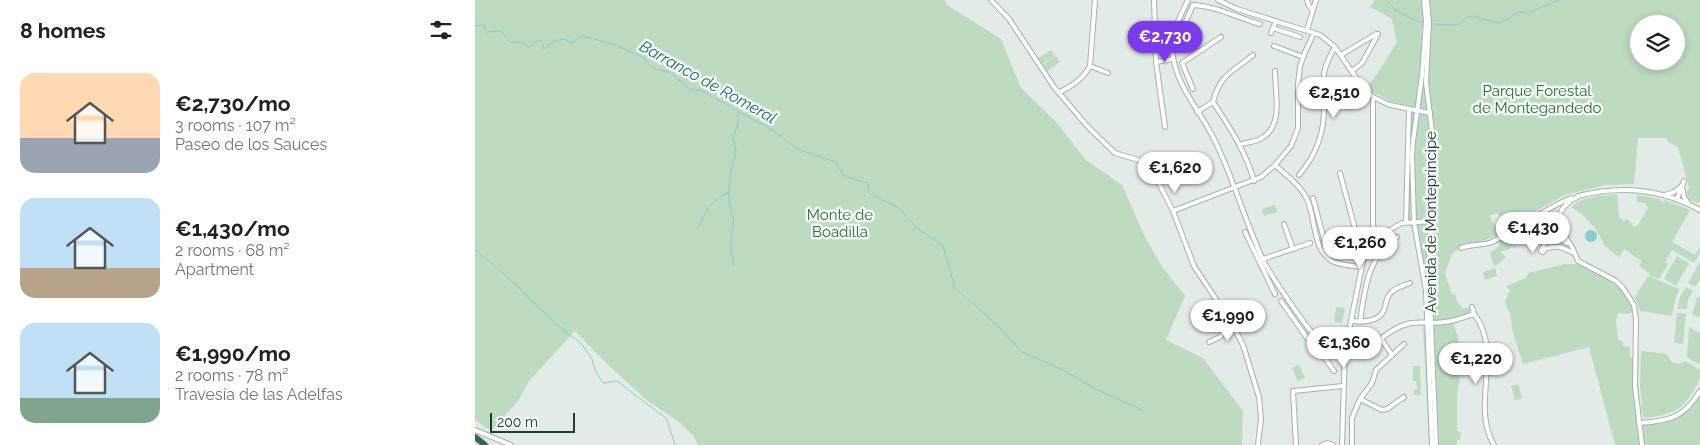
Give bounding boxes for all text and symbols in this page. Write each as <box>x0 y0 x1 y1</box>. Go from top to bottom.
map controls <box>1630 15 1685 70</box>
button: layers <box>1630 15 1685 70</box>
icon: filters <box>427 16 455 44</box>
text: 8 homes <box>20 18 106 43</box>
pin: €2,730 <box>1124 20 1206 63</box>
text: €2,730 <box>1139 27 1191 46</box>
water label: Barranco de Romeral <box>636 36 780 128</box>
pin: €2,510 <box>1293 76 1375 119</box>
park label: Parque Forestal de Montegandedo <box>1473 82 1602 117</box>
text: €2,510 <box>1308 83 1360 102</box>
text: €2,730/mo <box>175 91 290 116</box>
icon: home <box>60 93 120 153</box>
text: 3 rooms · 107 m² <box>175 116 296 135</box>
street label: Avenida de Montepríncipe <box>1422 131 1440 313</box>
text: Paseo de los Sauces <box>175 135 327 154</box>
pin: €1,620 <box>1134 152 1216 194</box>
text: €1,620 <box>1149 158 1201 177</box>
park label: Monte de Boadilla <box>807 206 873 241</box>
pin: €1,430 <box>1492 212 1574 254</box>
text: €1,430/mo <box>175 216 290 241</box>
icon: home <box>60 218 120 278</box>
text: €1,430 <box>1507 218 1559 237</box>
pin: €1,260 <box>1319 226 1401 269</box>
text: €1,260 <box>1334 233 1386 252</box>
text: 2 rooms · 68 m² <box>175 241 290 260</box>
text: Apartment <box>175 260 254 279</box>
pin: €1,990 <box>1187 300 1269 342</box>
text: €1,990 <box>1201 306 1255 325</box>
pin: €1,360 <box>1303 326 1385 369</box>
text: €1,360 <box>1318 333 1370 352</box>
text: €1,990/mo <box>175 341 291 366</box>
pin: €1,220 <box>1435 342 1517 385</box>
icon: home <box>60 343 120 403</box>
text: €1,220 <box>1450 349 1502 368</box>
text: 2 rooms · 78 m² <box>175 366 288 385</box>
text: Travesía de las Adelfas <box>175 385 343 404</box>
scale bar <box>490 410 575 433</box>
text: 200 m <box>497 414 538 430</box>

